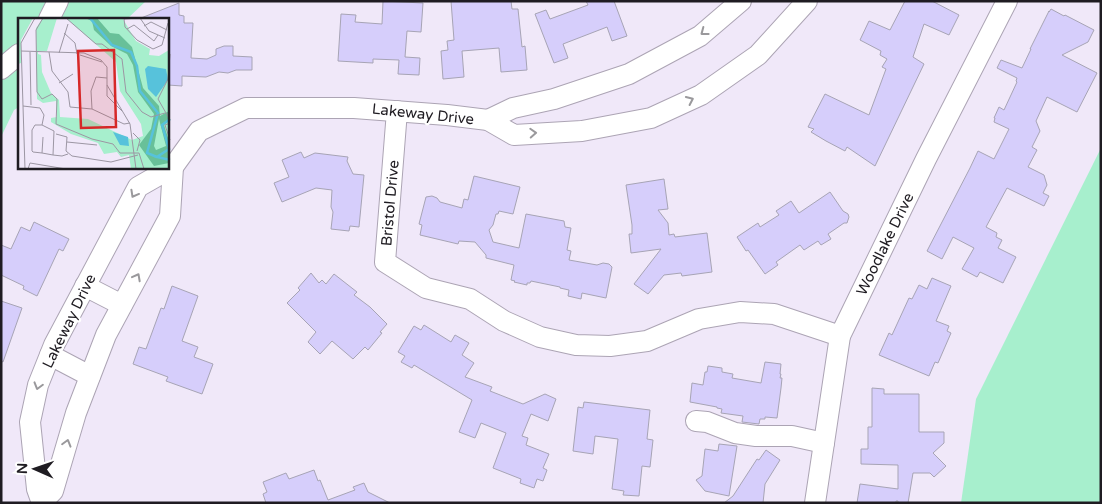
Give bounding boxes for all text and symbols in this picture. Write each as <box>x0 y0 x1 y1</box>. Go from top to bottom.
inset map <box>18 18 169 169</box>
one-way arrow <box>701 27 710 35</box>
one-way arrow <box>685 96 694 106</box>
street label: Lakeway Drive <box>371 100 475 128</box>
one-way arrow <box>529 128 537 139</box>
street label: Bristol Drive <box>377 159 403 247</box>
one-way arrow <box>130 189 140 198</box>
street label: Woodlake Drive <box>852 190 918 298</box>
street label: Lakeway Drive <box>38 271 100 371</box>
one-way arrow <box>131 274 141 283</box>
one-way arrow <box>33 382 44 391</box>
one-way arrow <box>62 439 72 447</box>
north arrow <box>10 444 60 494</box>
text: N <box>14 463 31 474</box>

